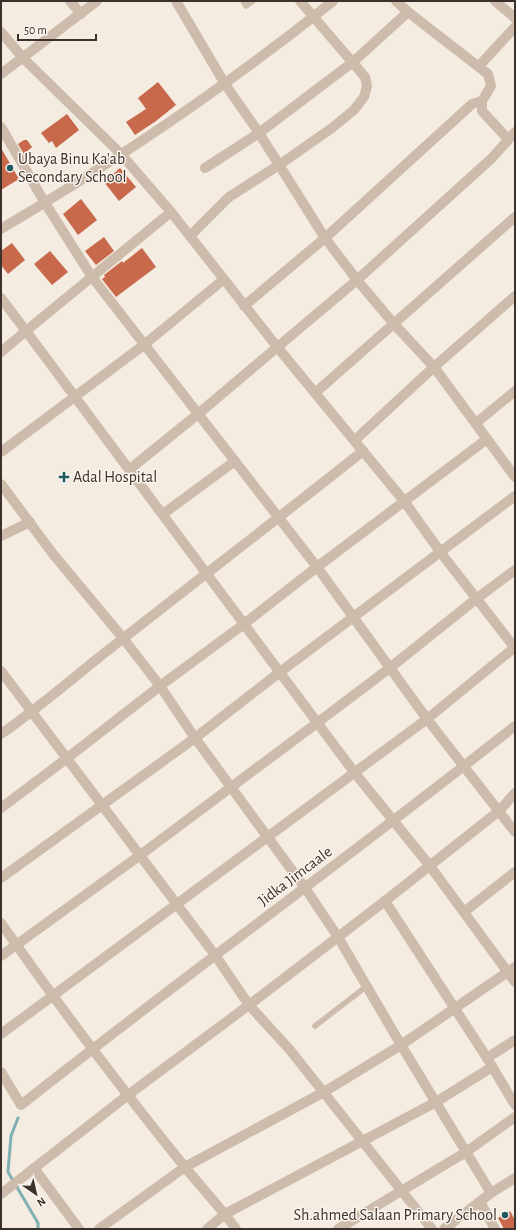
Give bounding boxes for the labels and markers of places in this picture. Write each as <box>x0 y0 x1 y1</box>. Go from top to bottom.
place label: Ubaya Binu Ka'ab Secondary School <box>18 151 126 186</box>
marker: Ubaya Binu Ka'ab Secondary School <box>5 163 15 173</box>
place label: Adal Hospital <box>73 469 157 485</box>
marker: Adal Hospital <box>58 471 70 483</box>
place label: Sh.ahmed Salaan Primary School <box>293 1207 497 1224</box>
marker: Sh.ahmed Salaan Primary School <box>500 1210 510 1220</box>

